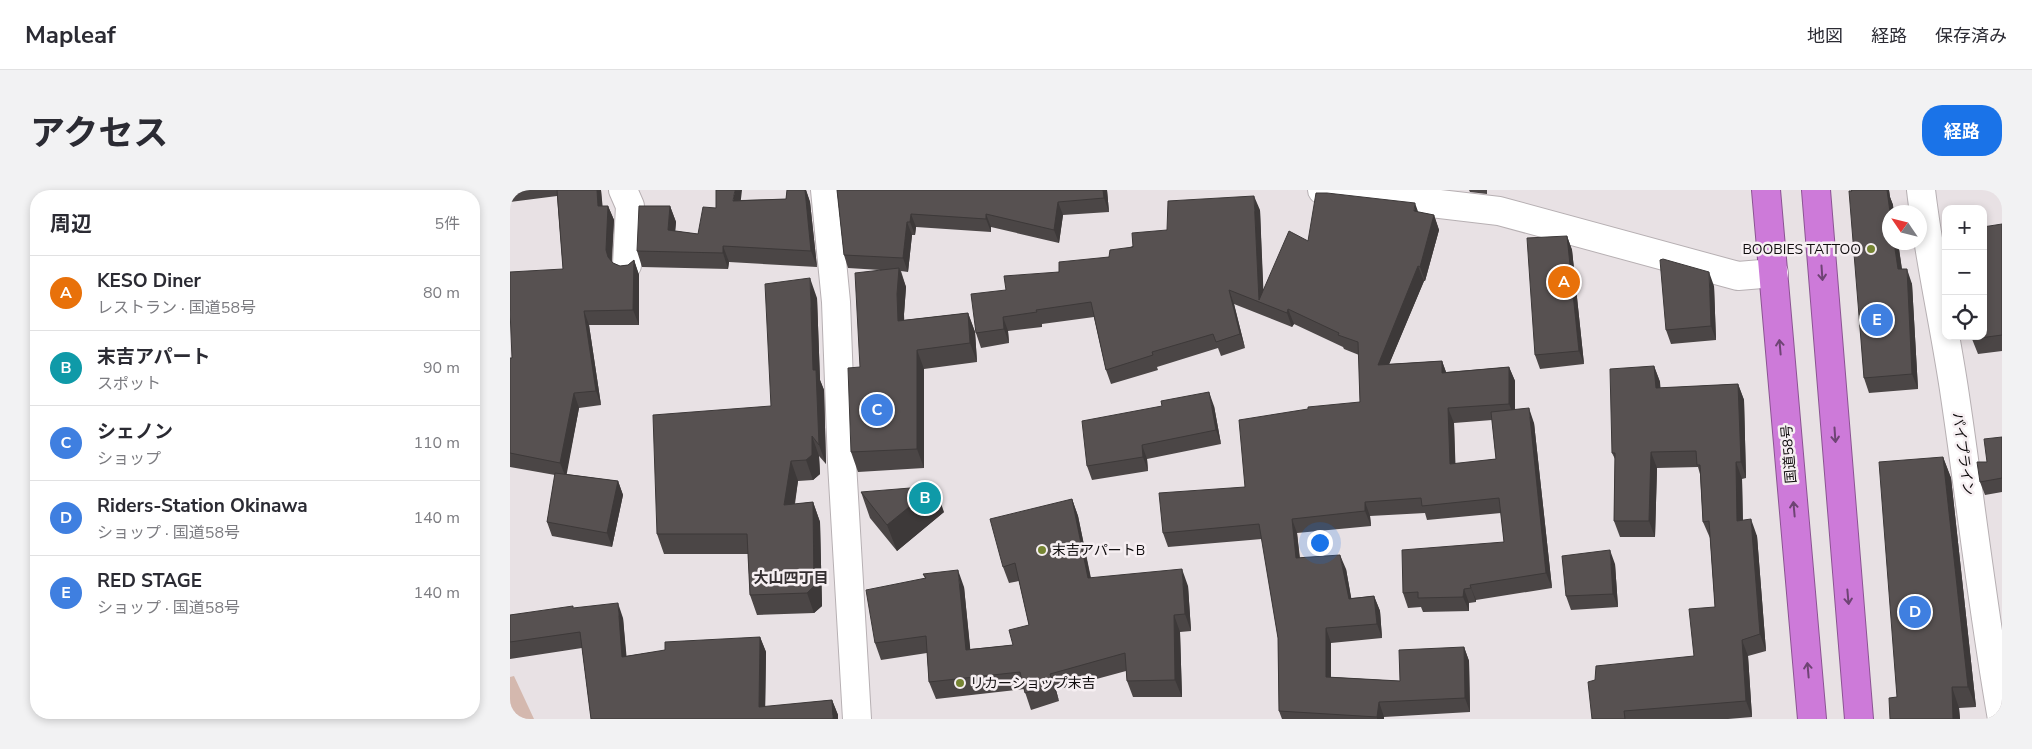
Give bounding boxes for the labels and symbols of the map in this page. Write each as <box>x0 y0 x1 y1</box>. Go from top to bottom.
north arrow <box>1882 205 1927 250</box>
place label: BOOBIES TATTOO <box>1742 240 1861 259</box>
marker: BOOBIES TATTOO <box>1865 243 1877 255</box>
pin: A <box>1548 263 1580 301</box>
one-way arrow <box>1818 265 1827 281</box>
pin: E <box>1861 301 1893 339</box>
one-way arrow <box>1775 339 1785 355</box>
pin: C <box>861 391 893 429</box>
street label: パイプライン <box>1948 411 1978 497</box>
street label: 国道58号 <box>1777 424 1801 484</box>
one-way arrow <box>1830 427 1840 443</box>
pin: B <box>909 479 941 517</box>
one-way arrow <box>1789 501 1799 517</box>
your location <box>1307 530 1333 556</box>
place label: 末吉アパートB <box>1052 541 1145 560</box>
marker: 末吉アパートB <box>1036 544 1048 556</box>
district label: 大山四丁目 <box>753 568 829 588</box>
one-way arrow <box>1844 589 1853 605</box>
pin: D <box>1899 593 1931 631</box>
one-way arrow <box>1803 663 1813 679</box>
place label: リカーショップ末吉 <box>970 674 1096 693</box>
marker: リカーショップ末吉 <box>954 677 966 689</box>

